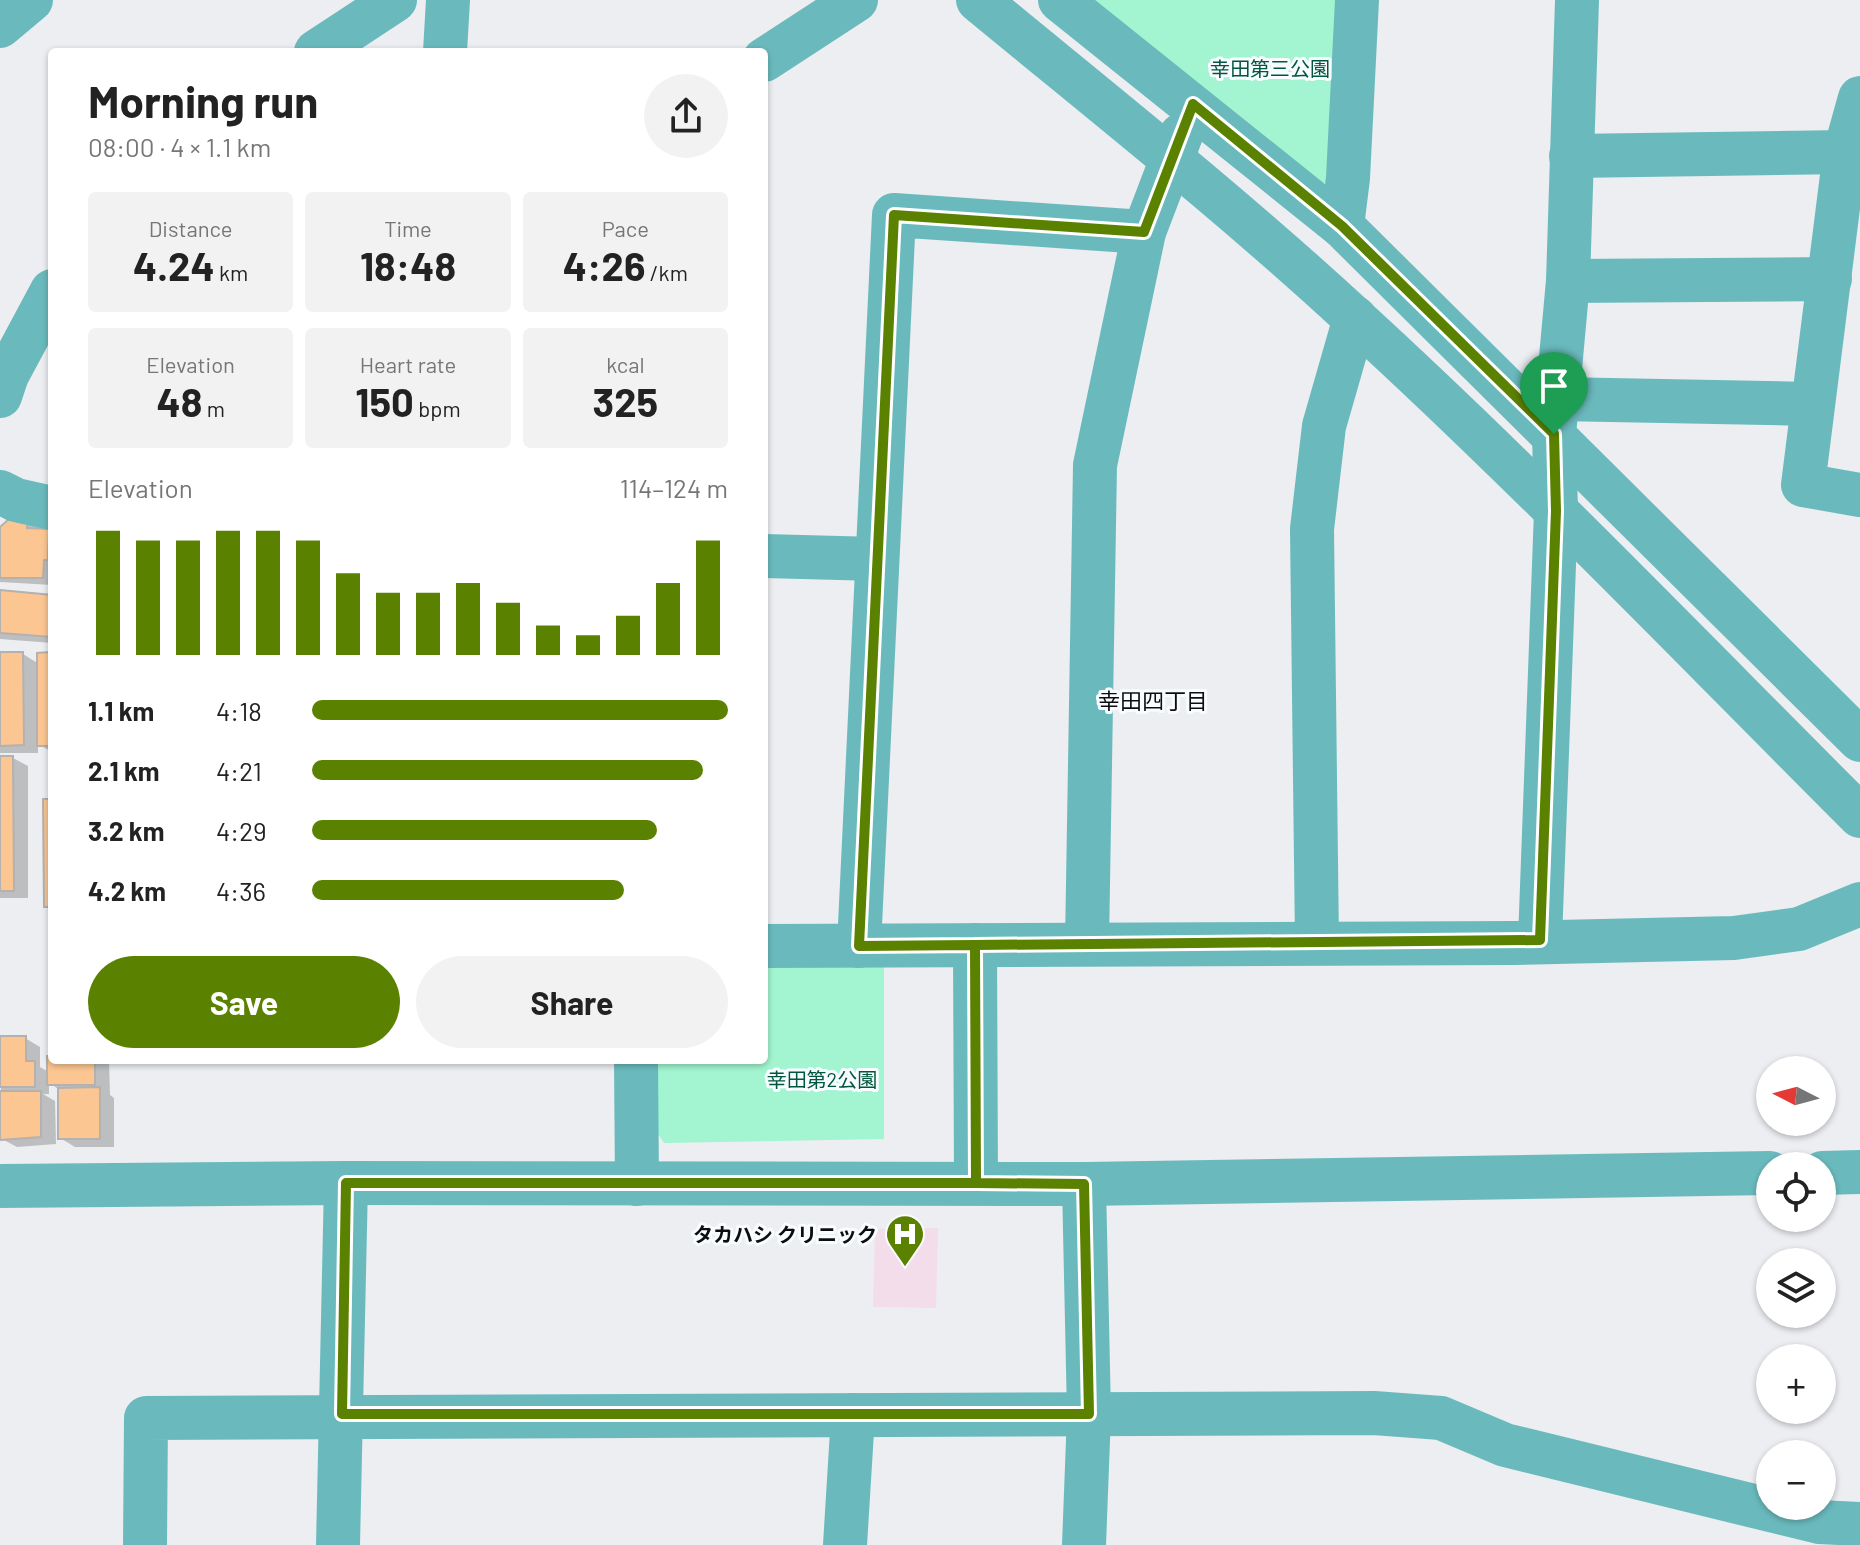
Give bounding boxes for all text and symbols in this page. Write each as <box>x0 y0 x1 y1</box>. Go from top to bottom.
park label: 幸田第三公園 <box>1210 56 1330 80</box>
text: Morning run <box>88 74 318 127</box>
button: share <box>644 74 728 158</box>
text: 08:00 · 4 × 1.1 km <box>88 131 271 162</box>
text: Distance <box>149 215 233 241</box>
text: Time <box>384 215 432 241</box>
text: Pace <box>602 215 649 241</box>
text: 4.24 <box>133 241 215 289</box>
text: 18:48 <box>360 241 456 289</box>
text: 4:26 <box>563 241 645 289</box>
text: km <box>215 259 248 285</box>
text: /km <box>645 259 688 285</box>
text: Elevation <box>146 351 235 377</box>
text: Heart rate <box>360 351 456 377</box>
text: kcal <box>606 351 645 377</box>
pin <box>1520 352 1588 434</box>
icon: arrive <box>1532 364 1576 408</box>
text: 48 <box>156 377 202 425</box>
text: 150 <box>355 377 414 425</box>
text: 325 <box>593 377 658 425</box>
text: m <box>202 395 225 421</box>
text: bpm <box>414 395 461 421</box>
text: Elevation <box>88 472 193 503</box>
text: 114–124 m <box>620 472 728 503</box>
district label: 幸田四丁目 <box>1098 687 1208 713</box>
text: 1.1 km <box>88 695 154 726</box>
text: 4:18 <box>216 695 262 726</box>
text: 2.1 km <box>88 755 160 786</box>
text: 4:21 <box>216 755 262 786</box>
text: 3.2 km <box>88 815 164 846</box>
text: 4:29 <box>216 815 267 846</box>
text: 4.2 km <box>88 875 166 906</box>
text: 4:36 <box>216 875 266 906</box>
button: Save <box>88 956 400 1048</box>
button: Share <box>416 956 728 1048</box>
north arrow <box>1756 1056 1836 1136</box>
map controls <box>1756 1056 1836 1520</box>
park label: 幸田第2公園 <box>767 1067 877 1091</box>
button: locate <box>1756 1152 1836 1232</box>
hospital icon: タカハシ クリニック <box>884 1213 926 1268</box>
place label: タカハシ クリニック <box>693 1222 877 1246</box>
button: layers <box>1756 1248 1836 1328</box>
button: + <box>1756 1344 1836 1424</box>
button: − <box>1756 1440 1836 1520</box>

